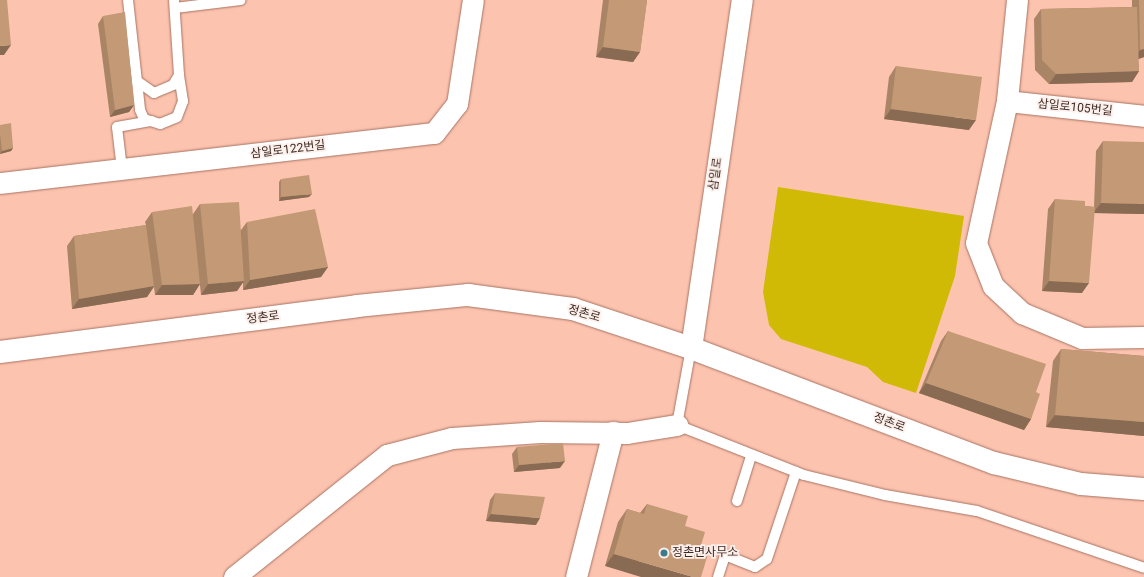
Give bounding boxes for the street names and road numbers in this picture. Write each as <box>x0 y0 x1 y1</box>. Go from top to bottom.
street label: 삼일로105번길 <box>1037 97 1113 119</box>
street label: 삼일로122번길 <box>250 138 326 162</box>
street label: 삼일로 <box>707 157 725 191</box>
street label: 정촌로 <box>566 303 602 325</box>
street label: 정촌로 <box>246 309 280 327</box>
street label: 정촌로 <box>871 410 907 436</box>

